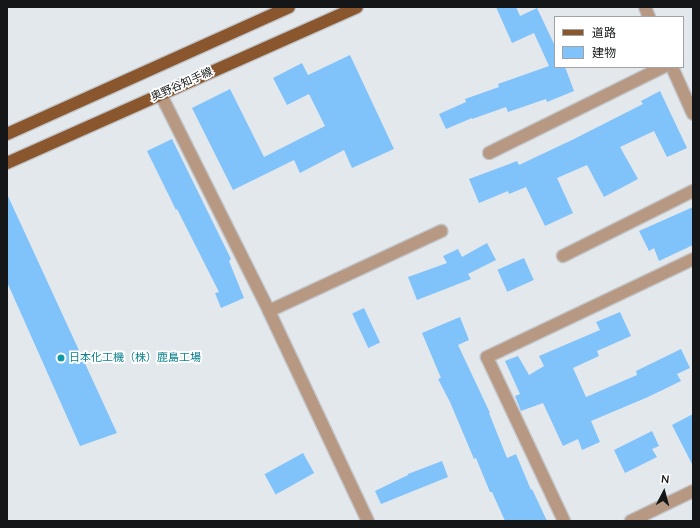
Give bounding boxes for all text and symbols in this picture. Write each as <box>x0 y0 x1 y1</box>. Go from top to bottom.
legend <box>554 16 684 68</box>
text: 道路 <box>592 25 616 41</box>
text: 建物 <box>592 45 616 61</box>
street label: 奥野谷知手線 <box>149 66 215 104</box>
place label: 日本化工機（株）鹿島工場 <box>69 351 201 365</box>
marker: 日本化工機（株）鹿島工場 <box>56 353 66 363</box>
north arrow <box>644 472 684 512</box>
text: N <box>660 472 670 487</box>

